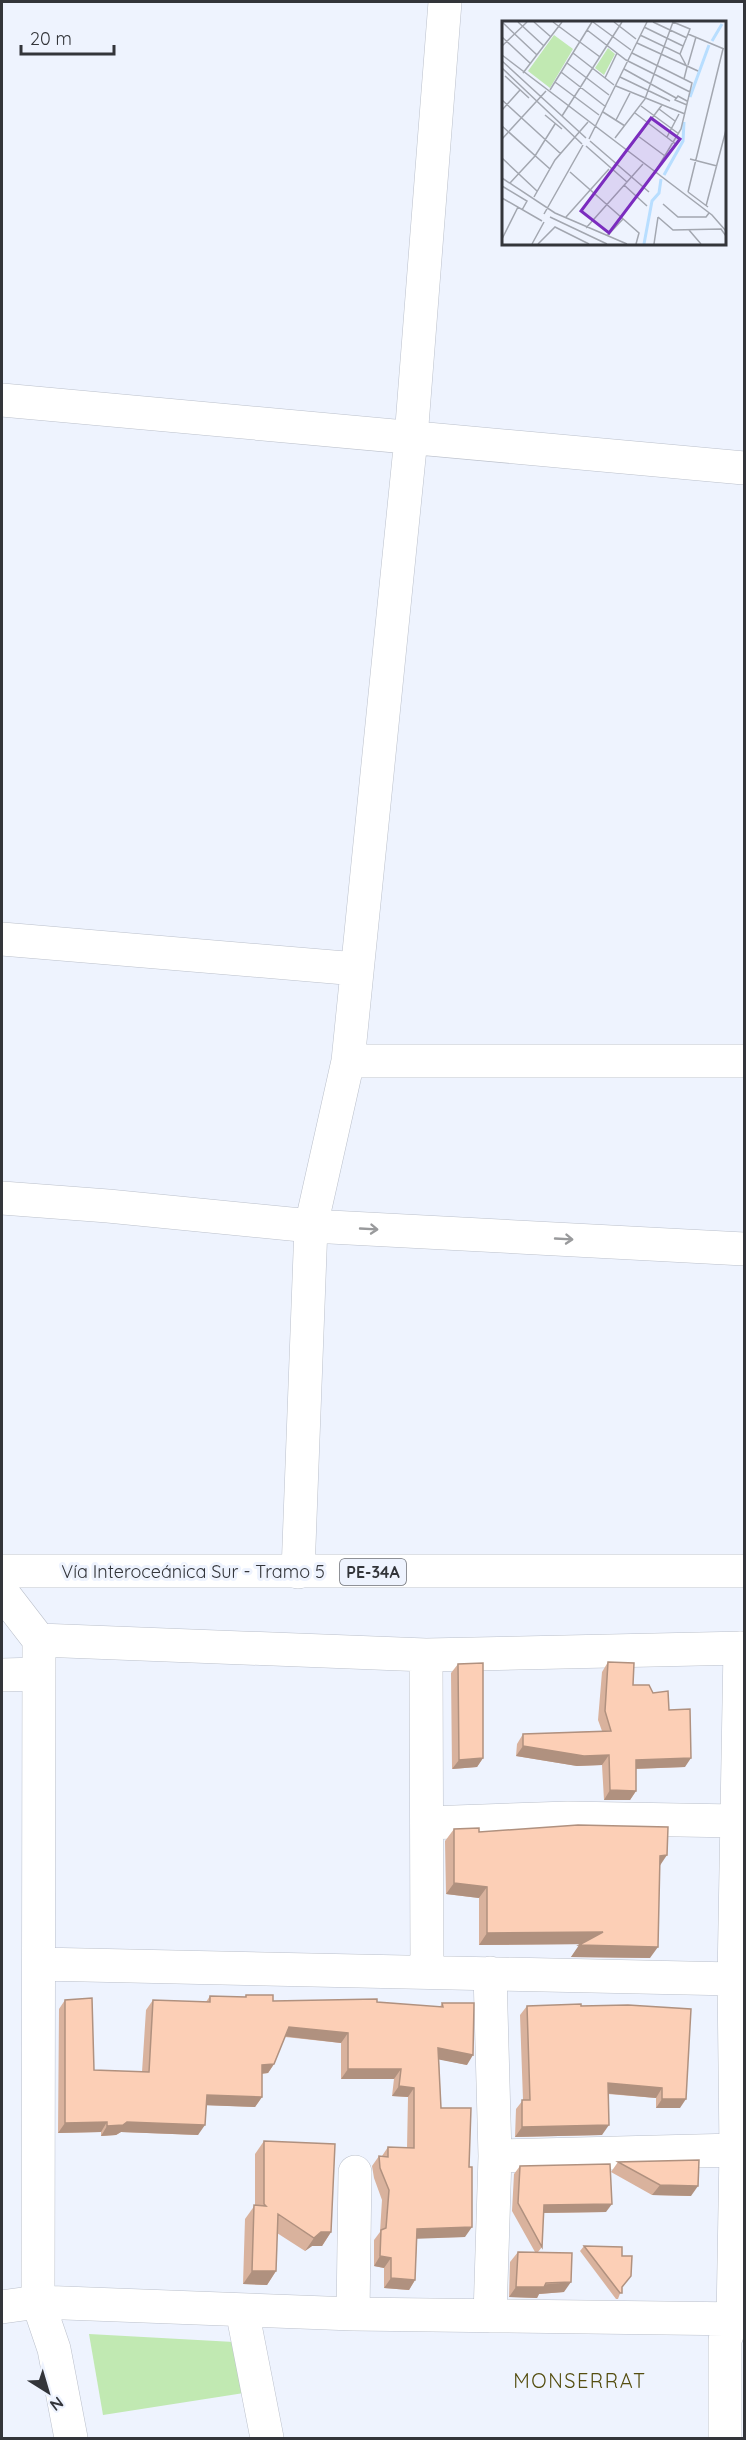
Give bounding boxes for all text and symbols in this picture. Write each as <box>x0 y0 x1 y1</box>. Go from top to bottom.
scale bar <box>21 18 114 56</box>
inset map <box>502 21 725 244</box>
text: 20 m <box>30 27 72 50</box>
one-way arrow <box>359 1224 379 1235</box>
one-way arrow <box>553 1234 573 1245</box>
road number: PE-34A <box>340 1559 406 1585</box>
street label: Vía Interoceánica Sur - Tramo 5 <box>61 1560 325 1583</box>
north arrow <box>18 2362 78 2422</box>
district label: MONSERRAT <box>513 2368 647 2393</box>
text: N <box>46 2392 68 2416</box>

